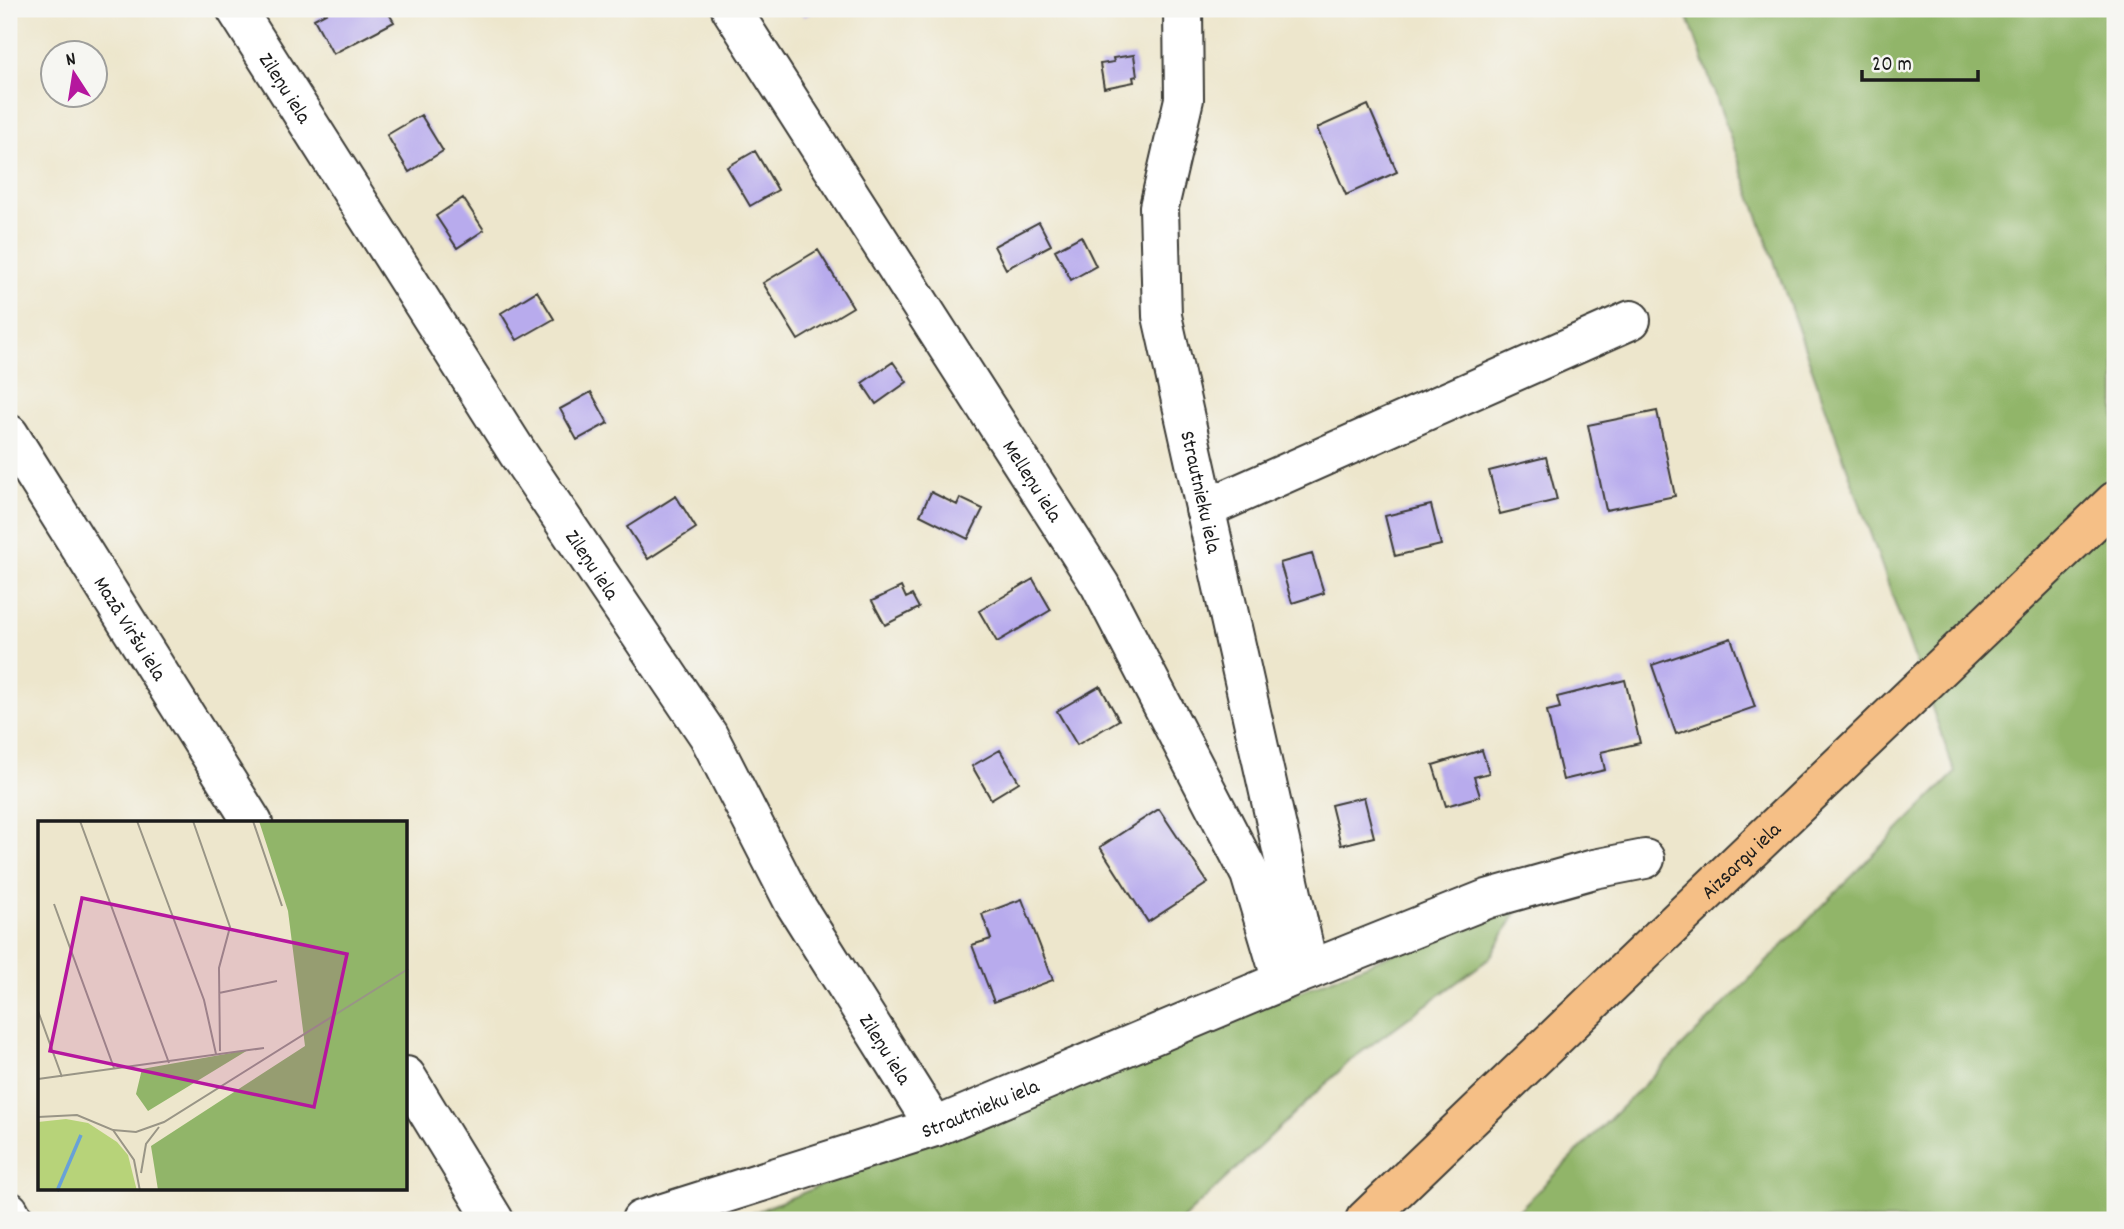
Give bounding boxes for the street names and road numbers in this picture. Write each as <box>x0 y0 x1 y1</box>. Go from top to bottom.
street label: Zileņu iela <box>249 48 318 131</box>
street label: Strautnieku iela <box>1170 428 1227 558</box>
street label: Melleņu iela <box>993 435 1069 530</box>
street label: Zileņu iela <box>556 525 625 608</box>
street label: Mazā Viršu iela <box>84 572 173 689</box>
street label: Aizsargu iela <box>1696 816 1790 908</box>
street label: Zileņu iela <box>850 1009 918 1093</box>
street label: Strautnieku iela <box>918 1072 1045 1148</box>

